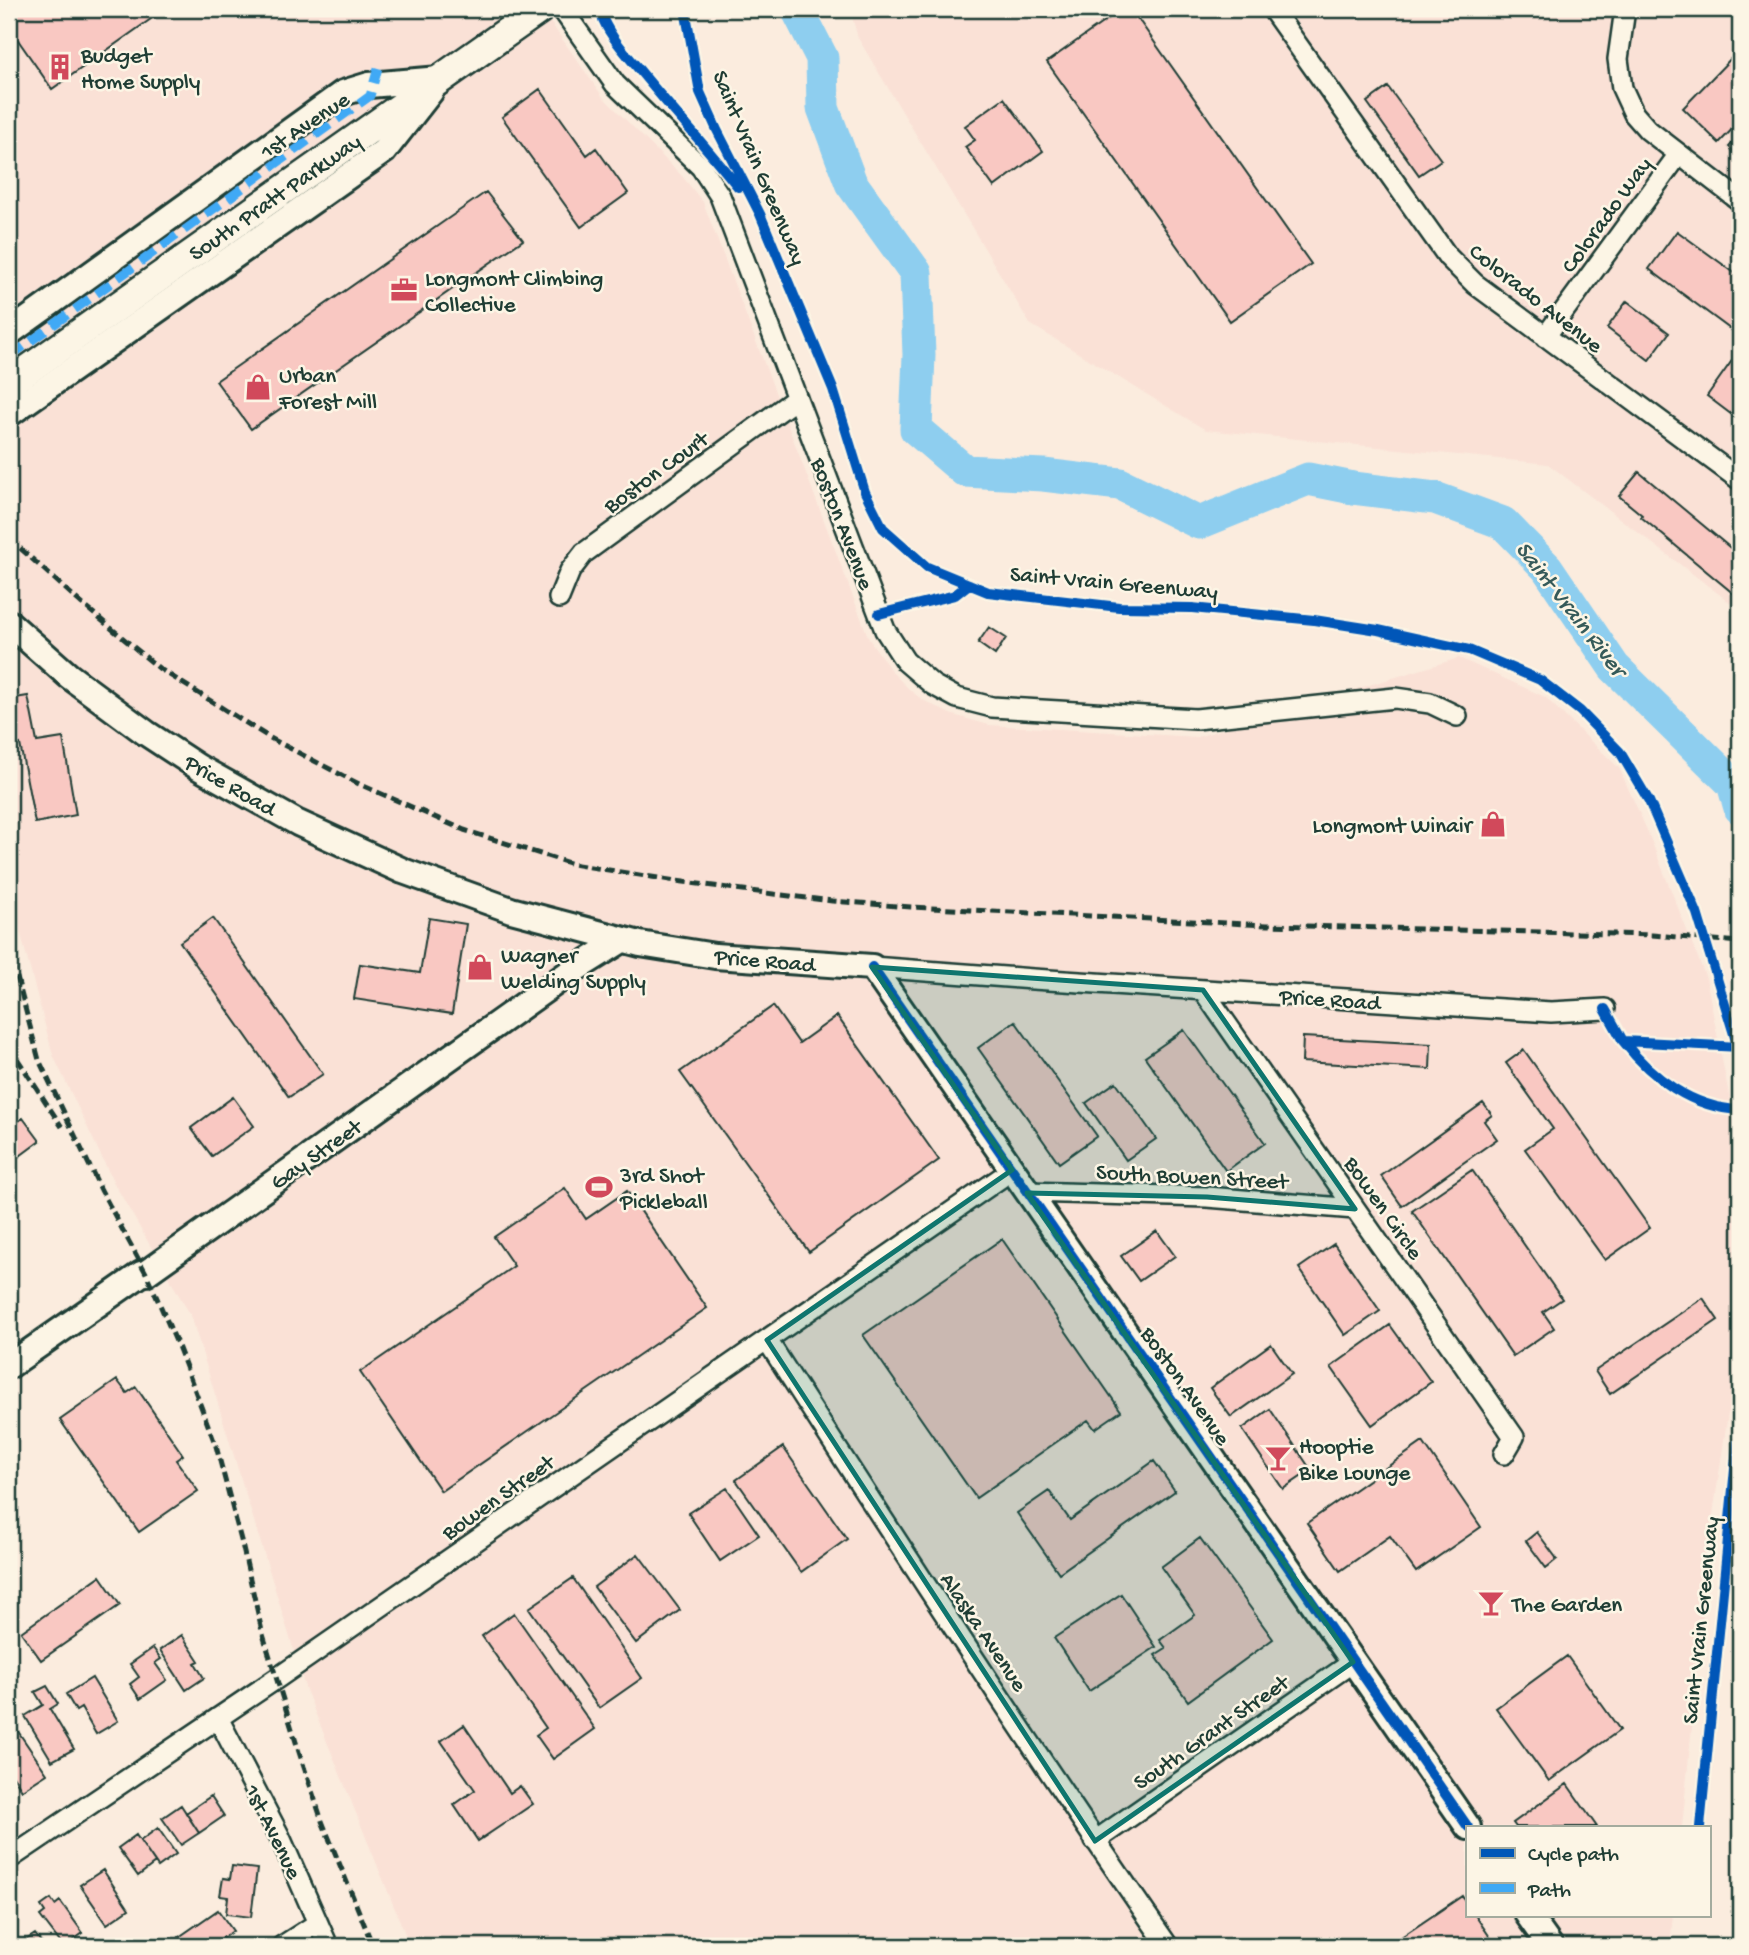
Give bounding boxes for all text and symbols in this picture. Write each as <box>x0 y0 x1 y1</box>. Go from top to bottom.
place label: Budget Home Supply <box>80 44 200 97</box>
building icon: Budget Home Supply <box>45 52 75 82</box>
street label: Saint Vrain Greenway <box>705 67 811 270</box>
street label: 1st Avenue <box>255 87 357 167</box>
street label: South Pratt Parkway <box>185 129 367 268</box>
street label: Colorado Way <box>1557 153 1659 279</box>
street label: Colorado Avenue <box>1463 239 1608 361</box>
place label: Longmont Climbing Collective <box>425 267 603 320</box>
office icon: Longmont Climbing Collective <box>389 275 419 305</box>
place label: Urban Forest Mill <box>278 364 377 417</box>
shop icon: Urban Forest Mill <box>243 372 273 402</box>
street label: Boston Court <box>599 426 716 521</box>
street label: Boston Avenue <box>803 454 879 595</box>
water label: Saint Vrain River <box>1508 537 1634 687</box>
street label: Saint Vrain Greenway <box>1009 562 1219 607</box>
street label: Price Road <box>178 750 281 825</box>
shop icon: Longmont Winair <box>1478 809 1508 839</box>
place label: Longmont Winair <box>1312 814 1474 841</box>
place label: Wagner Welding Supply <box>501 944 646 997</box>
street label: Price Road <box>712 945 818 980</box>
shop icon: Wagner Welding Supply <box>465 952 495 982</box>
street label: Price Road <box>1277 984 1383 1019</box>
street label: Gay Street <box>266 1114 369 1197</box>
street label: Bowen Circle <box>1336 1151 1428 1267</box>
street label: South Bowen Street <box>1095 1160 1290 1197</box>
place label: 3rd Shot Pickleball <box>619 1164 708 1217</box>
sports icon: 3rd Shot Pickleball <box>584 1172 614 1202</box>
street label: Boston Avenue <box>1133 1321 1236 1453</box>
place label: Hooptie Bike Lounge <box>1298 1435 1411 1488</box>
bar icon: Hooptie Bike Lounge <box>1263 1443 1293 1473</box>
street label: Bowen Street <box>437 1449 562 1548</box>
street label: Saint Vrain Greenway <box>1678 1515 1727 1725</box>
street label: Alaska Avenue <box>932 1568 1032 1698</box>
bar icon: The Garden <box>1476 1588 1506 1618</box>
place label: The Garden <box>1510 1593 1622 1620</box>
street label: South Grant Street <box>1129 1669 1296 1797</box>
street label: 1st Avenue <box>237 1780 307 1885</box>
legend <box>1466 1826 1710 1916</box>
text: Cycle path <box>1528 1844 1619 1869</box>
text: Path <box>1527 1880 1571 1905</box>

